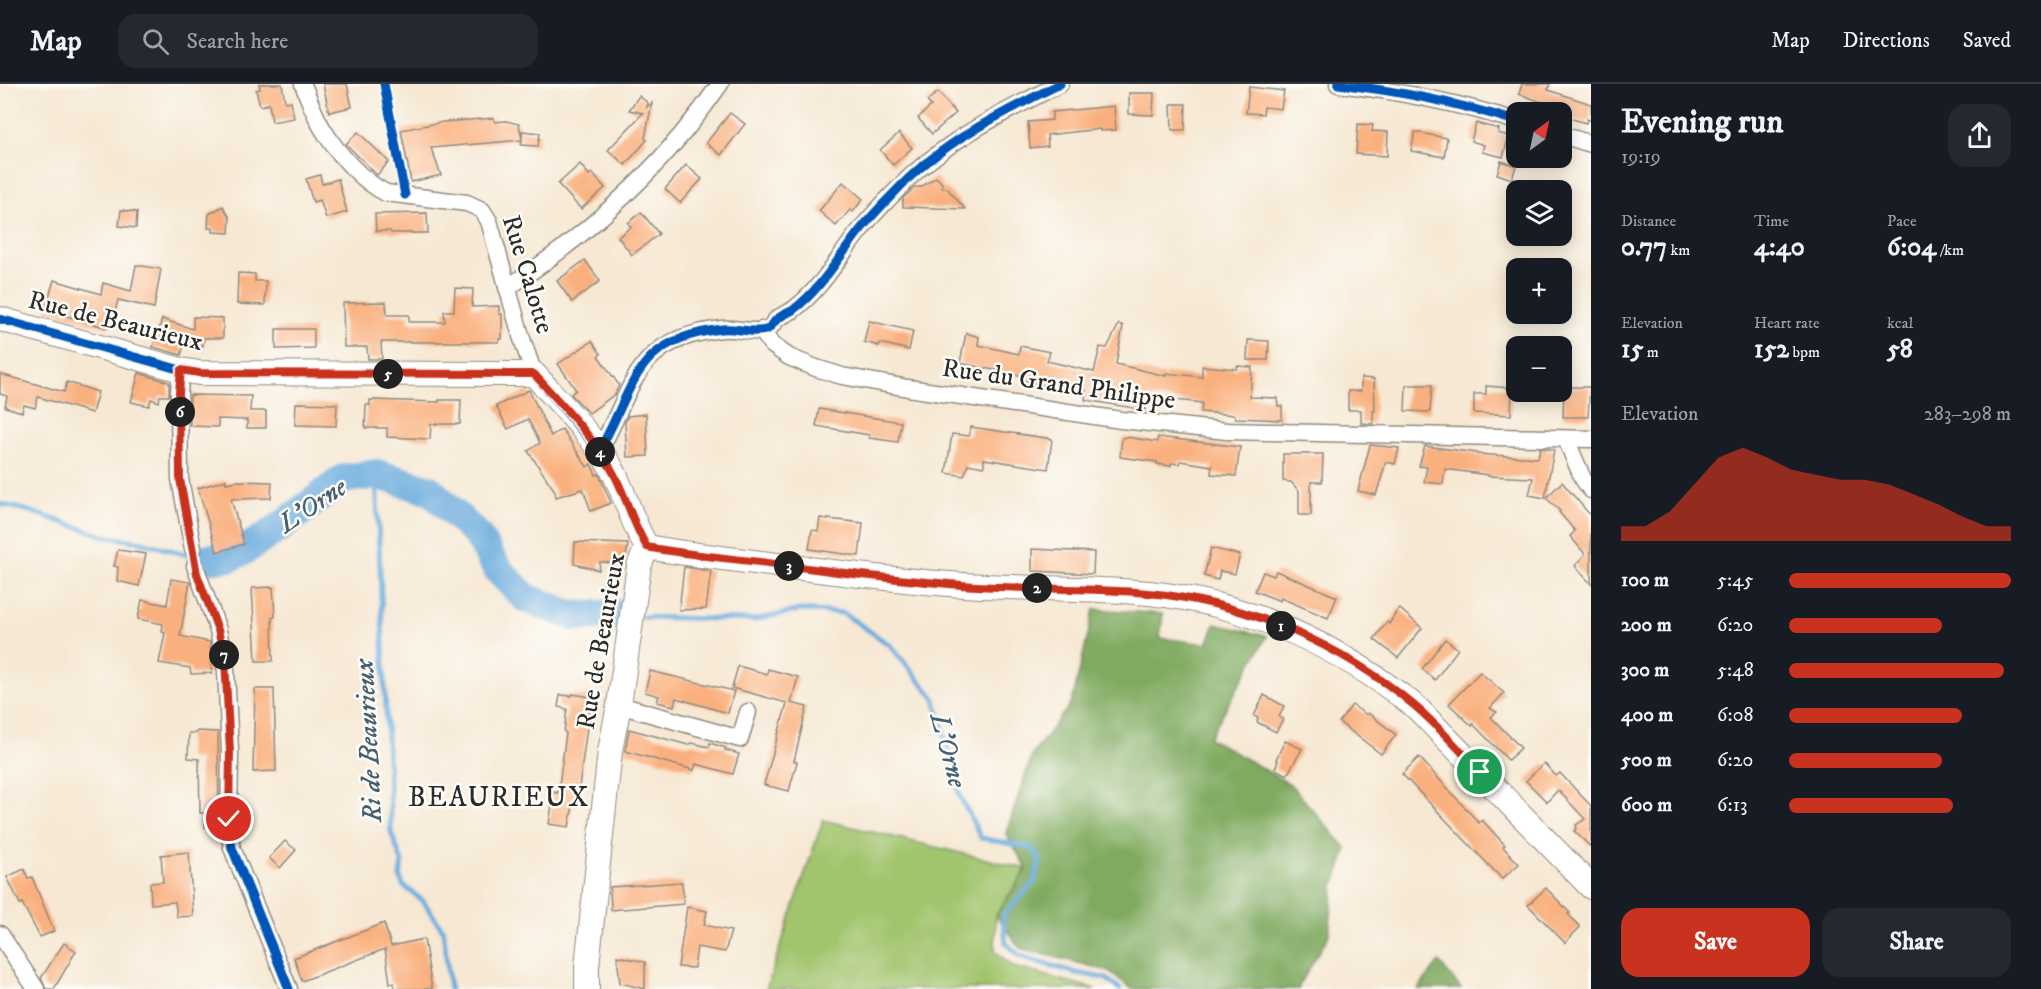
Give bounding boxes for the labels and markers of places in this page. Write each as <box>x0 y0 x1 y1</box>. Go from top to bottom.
pin: 5 <box>373 359 403 389</box>
pin: 6 <box>165 397 195 427</box>
pin: 4 <box>585 437 615 467</box>
pin: 3 <box>774 551 804 581</box>
pin: 2 <box>1022 573 1052 603</box>
pin: 1 <box>1266 611 1296 641</box>
pin: 7 <box>209 640 239 670</box>
pin <box>1454 746 1505 797</box>
pin <box>203 793 254 844</box>

